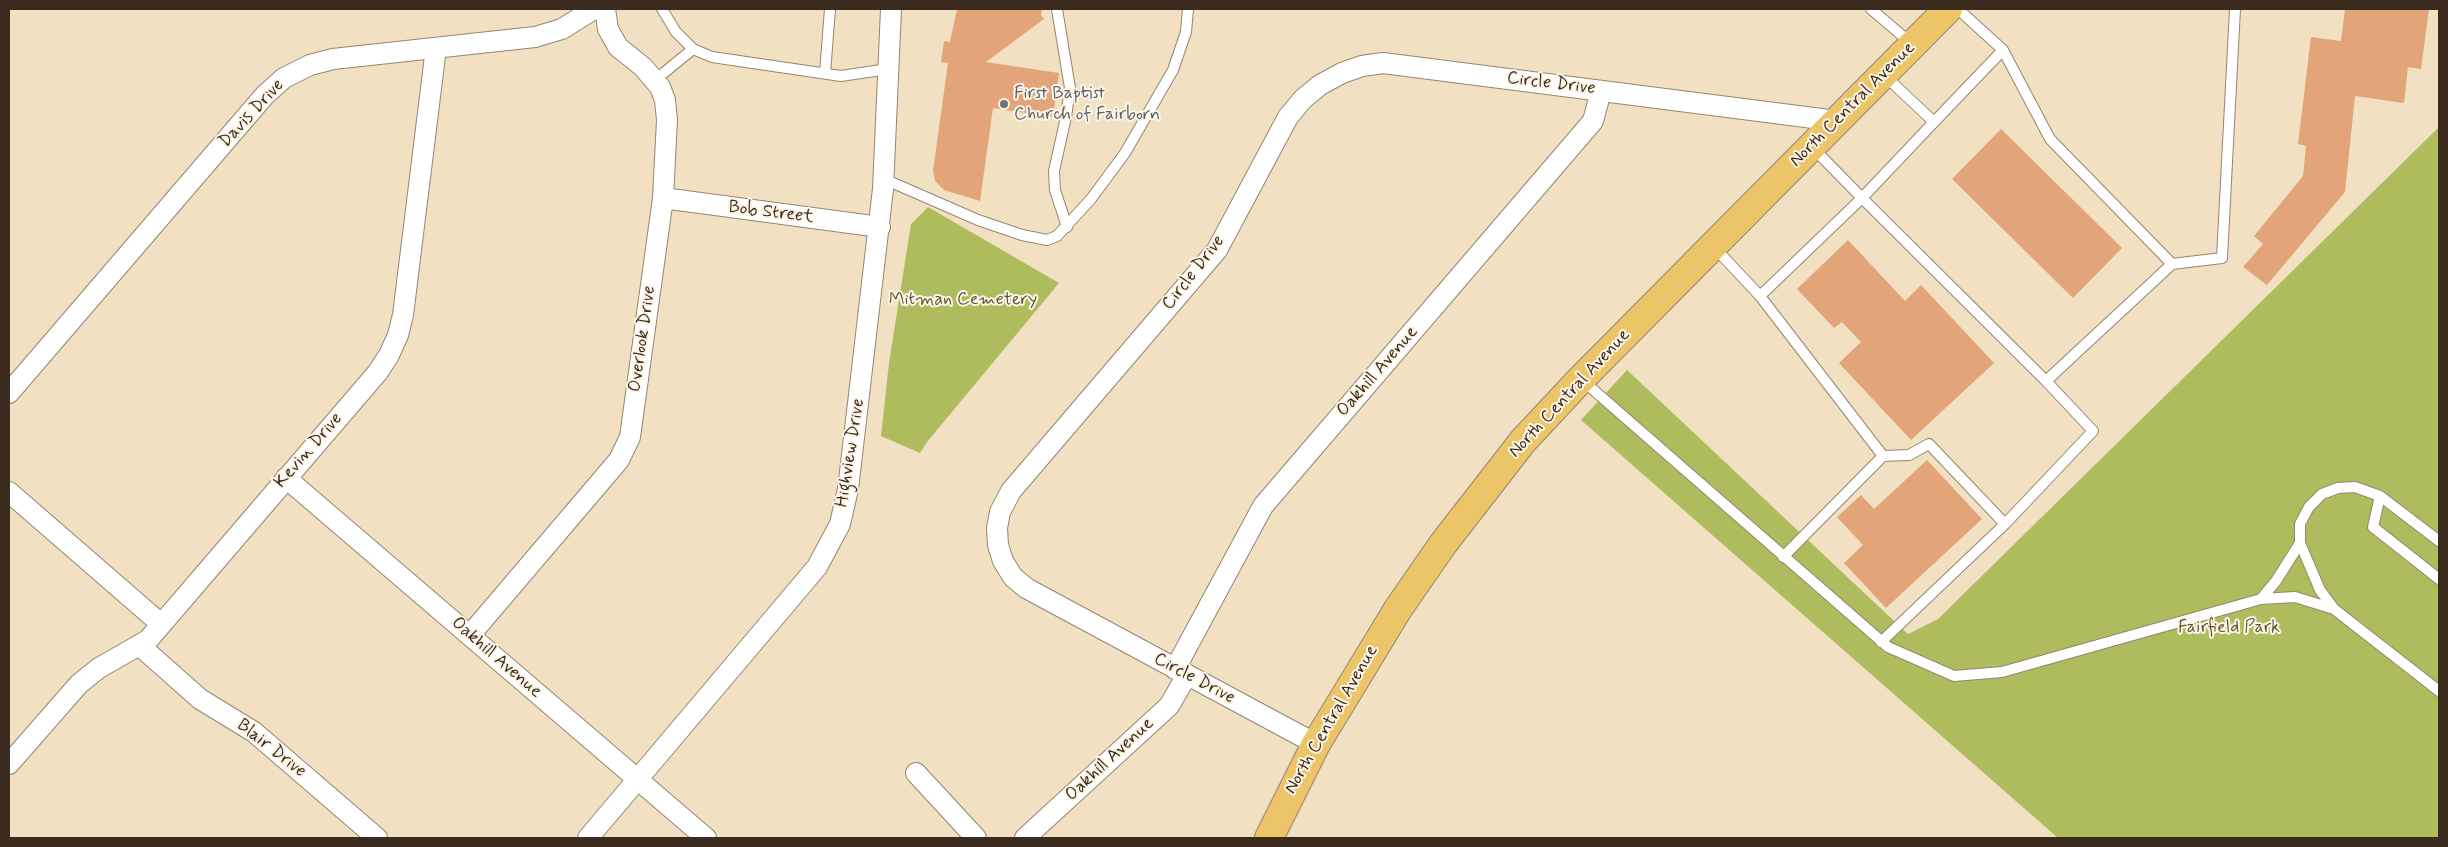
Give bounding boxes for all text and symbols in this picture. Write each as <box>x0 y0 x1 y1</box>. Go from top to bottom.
street label: North Central Avenue <box>1786 38 1920 172</box>
street label: Circle Drive <box>1506 68 1596 100</box>
street label: Davis Drive <box>215 75 289 153</box>
place label: First Baptist Church of Fairborn <box>1014 83 1160 126</box>
marker: First Baptist Church of Fairborn <box>998 98 1010 110</box>
street label: Bob Street <box>727 197 815 229</box>
street label: Circle Drive <box>1158 231 1230 315</box>
street label: Overlook Drive <box>625 284 661 394</box>
park label: Mitman Cemetery <box>889 289 1037 311</box>
street label: Oakhill Avenue <box>1333 322 1423 422</box>
street label: North Central Avenue <box>1505 325 1635 463</box>
street label: Highview Drive <box>832 397 870 509</box>
street label: Kevin Drive <box>270 409 348 493</box>
street label: Oakhill Avenue <box>446 613 546 703</box>
park label: Fairfield Park <box>2178 617 2280 639</box>
street label: North Central Avenue <box>1281 642 1383 798</box>
street label: Circle Drive <box>1150 649 1238 709</box>
street label: Oakhill Avenue <box>1061 714 1159 806</box>
street label: Blair Drive <box>232 715 310 783</box>

